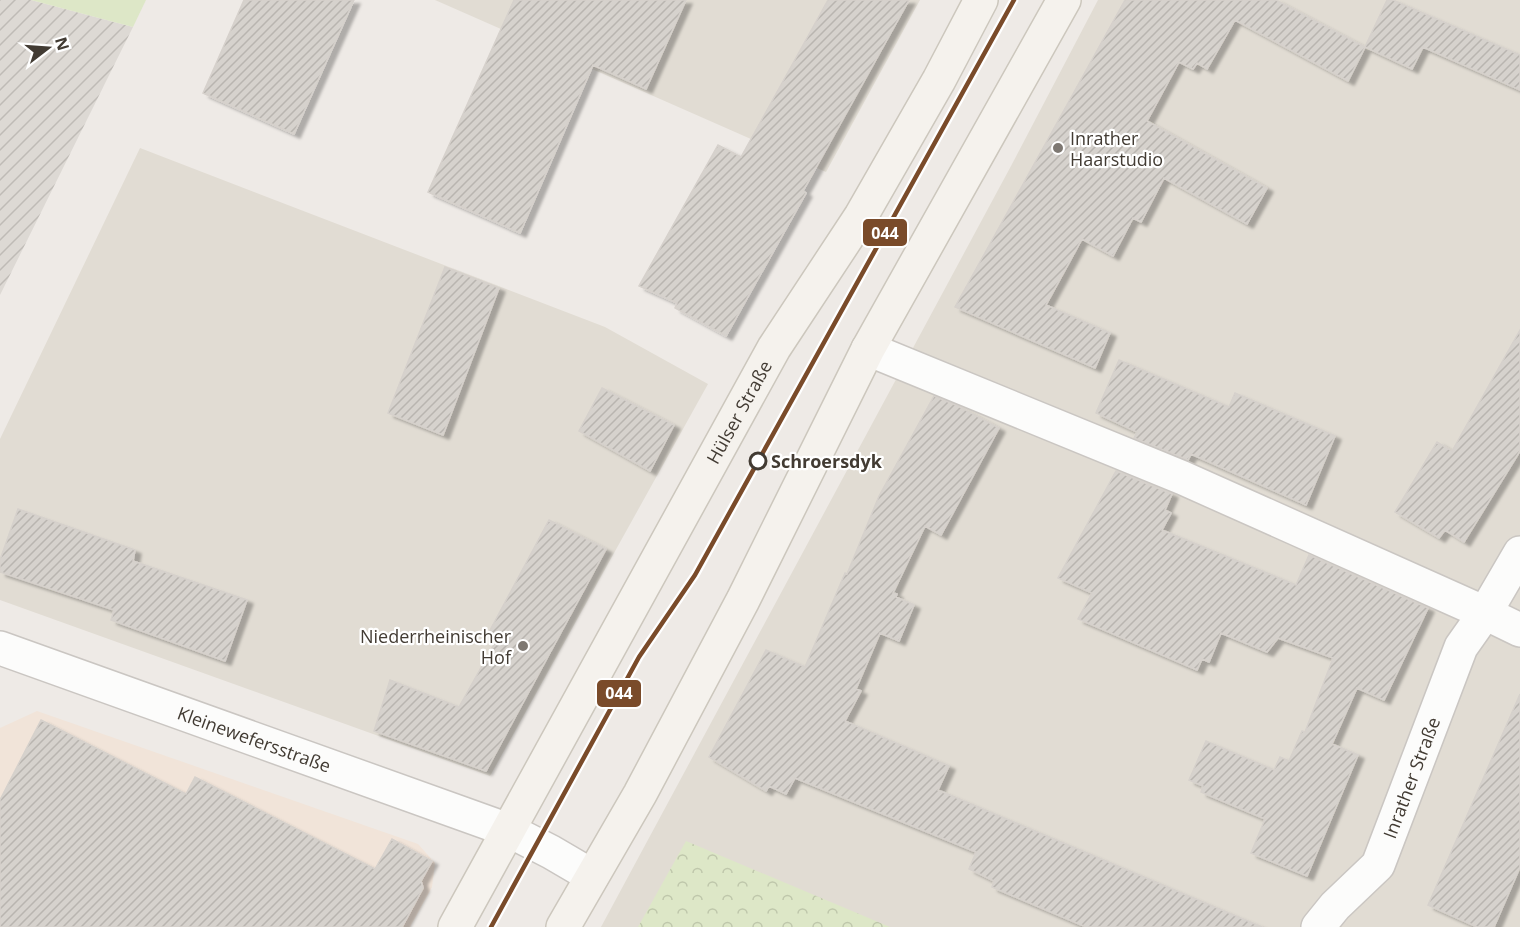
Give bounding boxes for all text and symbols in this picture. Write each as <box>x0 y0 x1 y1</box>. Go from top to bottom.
north arrow <box>18 18 78 78</box>
text: N <box>50 34 75 53</box>
place label: Inrather Haarstudio <box>1070 126 1163 171</box>
marker: Inrather Haarstudio <box>1051 141 1065 155</box>
line badge: 044 <box>862 218 908 247</box>
text: 044 <box>871 222 899 244</box>
street label: Hülser Straße <box>701 356 777 468</box>
place label: Schroersdyk <box>771 449 883 473</box>
marker: Schroersdyk <box>749 452 767 470</box>
place label: Niederrheinischer Hof <box>360 624 512 669</box>
marker: Niederrheinischer Hof <box>516 639 530 653</box>
line badge: 044 <box>596 679 642 708</box>
text: 044 <box>605 682 633 704</box>
street label: Kleinewefersstraße <box>174 701 334 778</box>
street label: Inrather Straße <box>1377 713 1445 842</box>

